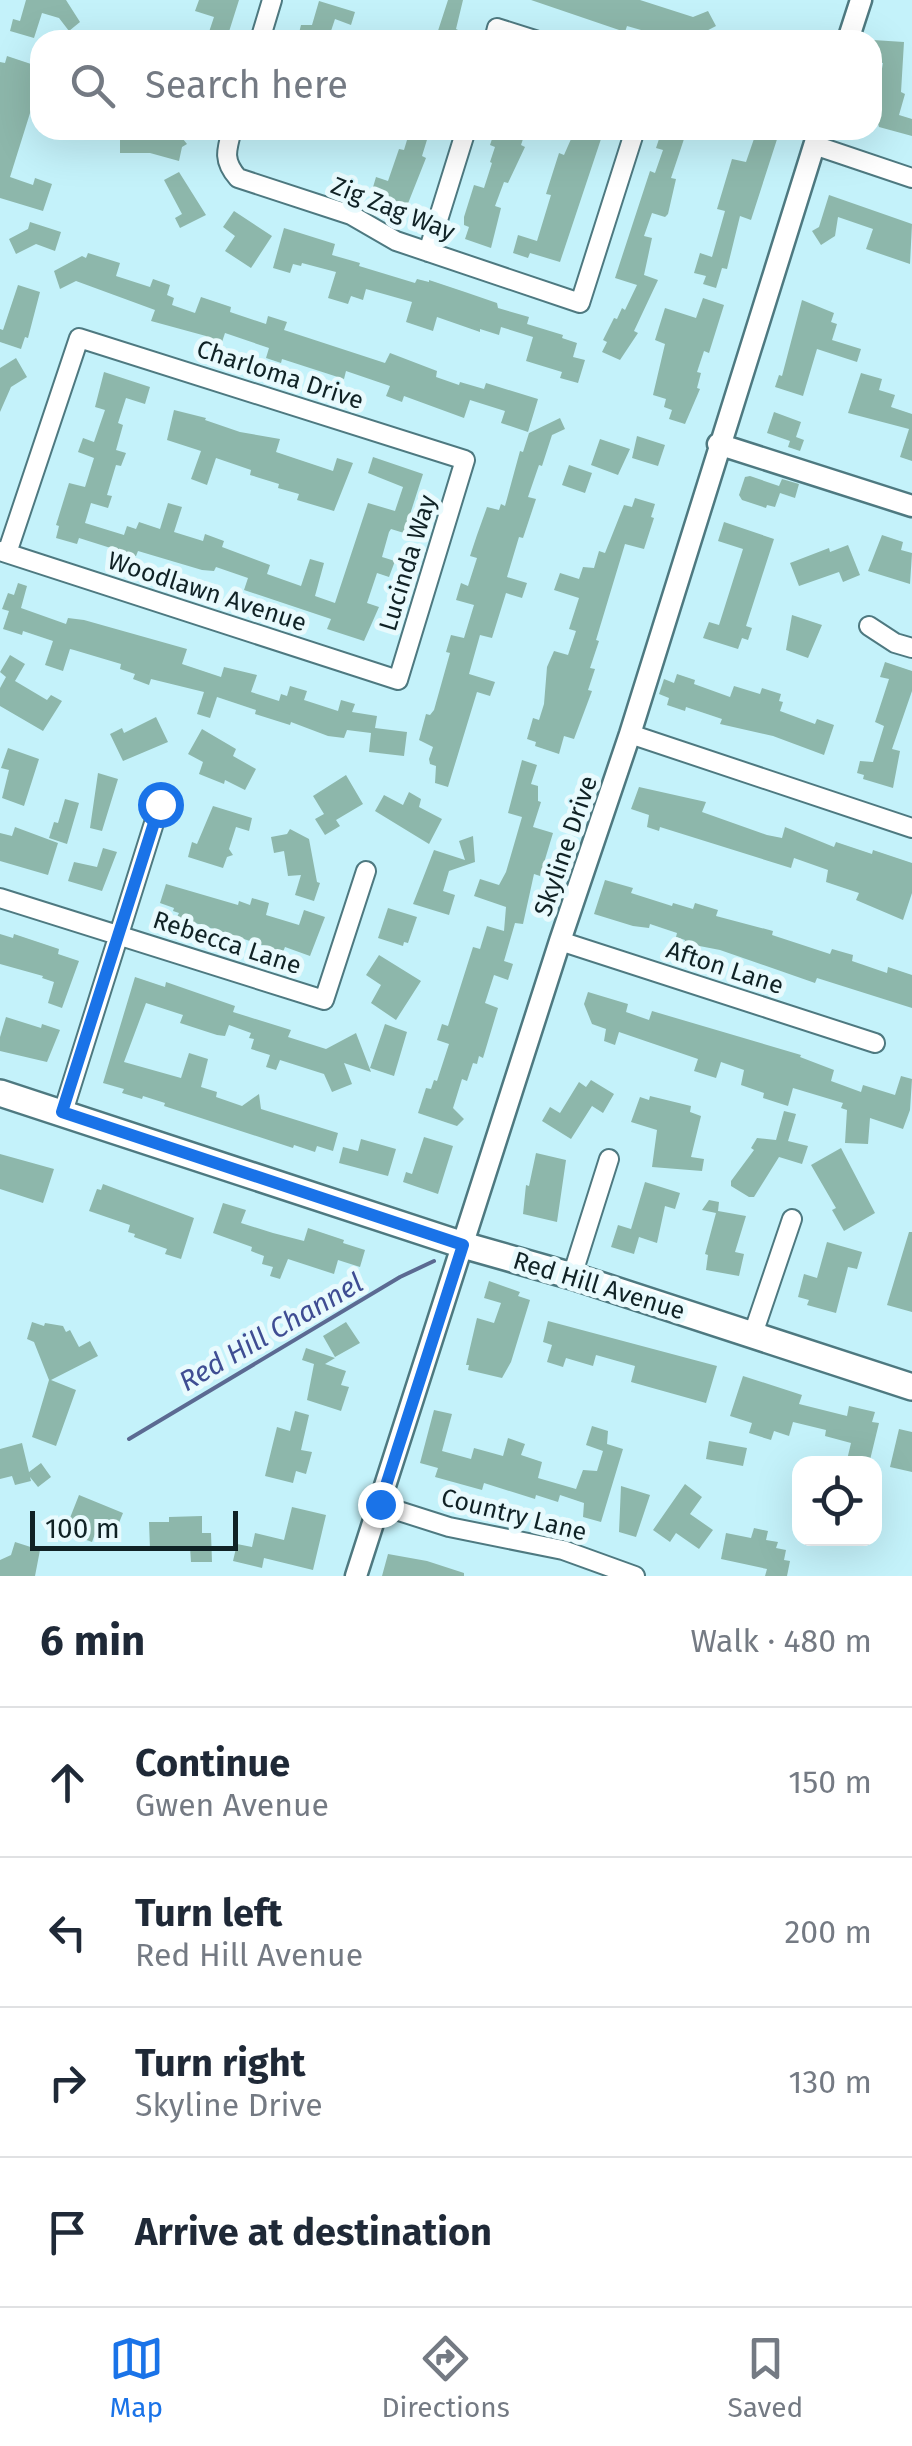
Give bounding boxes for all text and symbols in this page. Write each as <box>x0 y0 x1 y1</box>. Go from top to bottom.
search box <box>30 30 882 140</box>
icon: search <box>65 58 120 113</box>
text: Search here <box>145 62 348 108</box>
street label: Zig Zag Way <box>327 171 460 248</box>
street label: Charloma Drive <box>193 334 367 416</box>
street label: Lucinda Way <box>373 491 443 635</box>
street label: Woodlawn Avenue <box>104 546 310 638</box>
street label: Skyline Drive <box>528 772 604 920</box>
route start <box>138 782 184 828</box>
street label: Rebecca Lane <box>149 905 305 981</box>
street label: Afton Lane <box>663 935 787 1001</box>
street label: Red Hill Avenue <box>509 1246 689 1326</box>
water label: Red Hill Channel <box>173 1266 369 1398</box>
map controls <box>792 1456 882 1546</box>
button: locate <box>792 1456 882 1546</box>
route end <box>358 1482 404 1528</box>
street label: Country Lane <box>438 1482 590 1548</box>
scale bar <box>30 1506 238 1550</box>
text: 100 m <box>45 1512 120 1545</box>
text: 6 min <box>40 1616 145 1666</box>
text: Walk · 480 m <box>691 1622 872 1660</box>
text: Continue <box>135 1740 290 1786</box>
icon: ahead <box>40 1755 95 1810</box>
text: 150 m <box>788 1763 872 1801</box>
text: Gwen Avenue <box>135 1786 329 1824</box>
text: Turn left <box>135 1890 282 1936</box>
icon: left <box>40 1905 95 1960</box>
text: 200 m <box>785 1913 872 1951</box>
text: Red Hill Avenue <box>135 1936 363 1974</box>
text: Turn right <box>135 2040 305 2086</box>
icon: right <box>40 2055 95 2110</box>
text: 130 m <box>788 2063 872 2101</box>
text: Skyline Drive <box>135 2086 323 2124</box>
icon: arrive <box>40 2205 95 2260</box>
text: Arrive at destination <box>135 2209 492 2255</box>
tab: Map <box>109 2331 164 2424</box>
tab: Directions <box>381 2331 510 2424</box>
tab: Saved <box>727 2331 803 2424</box>

